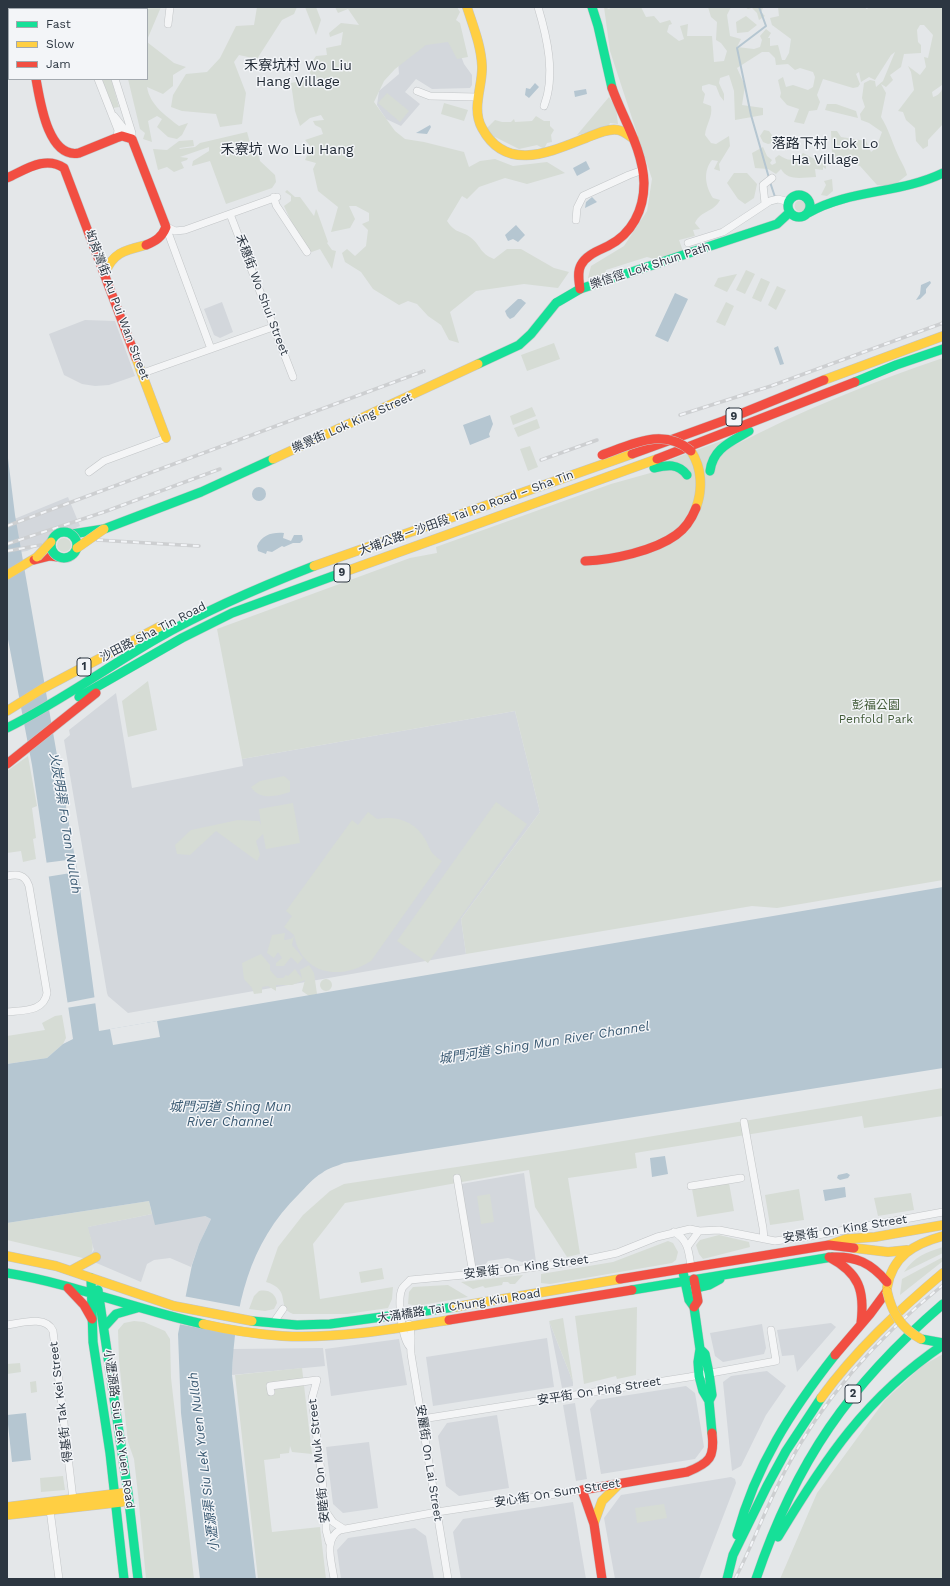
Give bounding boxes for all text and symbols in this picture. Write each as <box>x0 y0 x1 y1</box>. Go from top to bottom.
legend <box>8 8 148 80</box>
text: Fast <box>46 17 71 31</box>
text: Slow <box>46 37 74 51</box>
text: Jam <box>46 57 71 71</box>
district label: 禾寮坑村 Wo Liu Hang Village <box>244 58 352 90</box>
district label: 落路下村 Lok Lo Ha Village <box>772 136 878 168</box>
district label: 禾寮坑 Wo Liu Hang <box>221 142 353 158</box>
street label: 㘭背灣街 Au Pui Wan Street <box>82 228 152 382</box>
street label: 禾穗街 Wo Shui Street <box>232 232 292 358</box>
street label: 樂信徑 Lok Shun Path <box>588 240 712 292</box>
street label: 樂景街 Lok King Street <box>290 390 414 456</box>
road number: 9 <box>726 408 742 426</box>
street label: 大埔公路－沙田段 Tai Po Road – Sha Tin <box>356 467 576 559</box>
road number: 9 <box>334 564 350 582</box>
street label: 沙田路 Sha Tin Road <box>98 599 208 665</box>
road number: 1 <box>77 658 91 676</box>
park label: 彭福公園 Penfold Park <box>839 698 913 726</box>
water label: 火炭明渠 Fo Tan Nullah <box>46 751 84 895</box>
water label: 城門河道 Shing Mun River Channel <box>437 1019 651 1067</box>
water label: 城門河道 Shing Mun River Channel <box>169 1099 291 1130</box>
street label: 安景街 On King Street <box>782 1212 908 1246</box>
street label: 安景街 On King Street <box>463 1252 589 1282</box>
street label: 大涌橋路 Tai Chung Kiu Road <box>376 1286 542 1326</box>
street label: 得基街 Tak Kei Street <box>46 1341 76 1463</box>
street label: 小瀝源路 Siu Lek Yuen Road <box>101 1348 137 1510</box>
water label: 小瀝源渠 Siu Lek Yuen Nullah <box>185 1371 223 1553</box>
street label: 安平街 On Ping Street <box>536 1374 662 1408</box>
road number: 2 <box>845 1385 861 1403</box>
street label: 安睦街 On Muk Street <box>305 1398 333 1524</box>
street label: 安麗街 On Lai Street <box>413 1404 445 1522</box>
street label: 安心街 On Sum Street <box>493 1476 621 1510</box>

